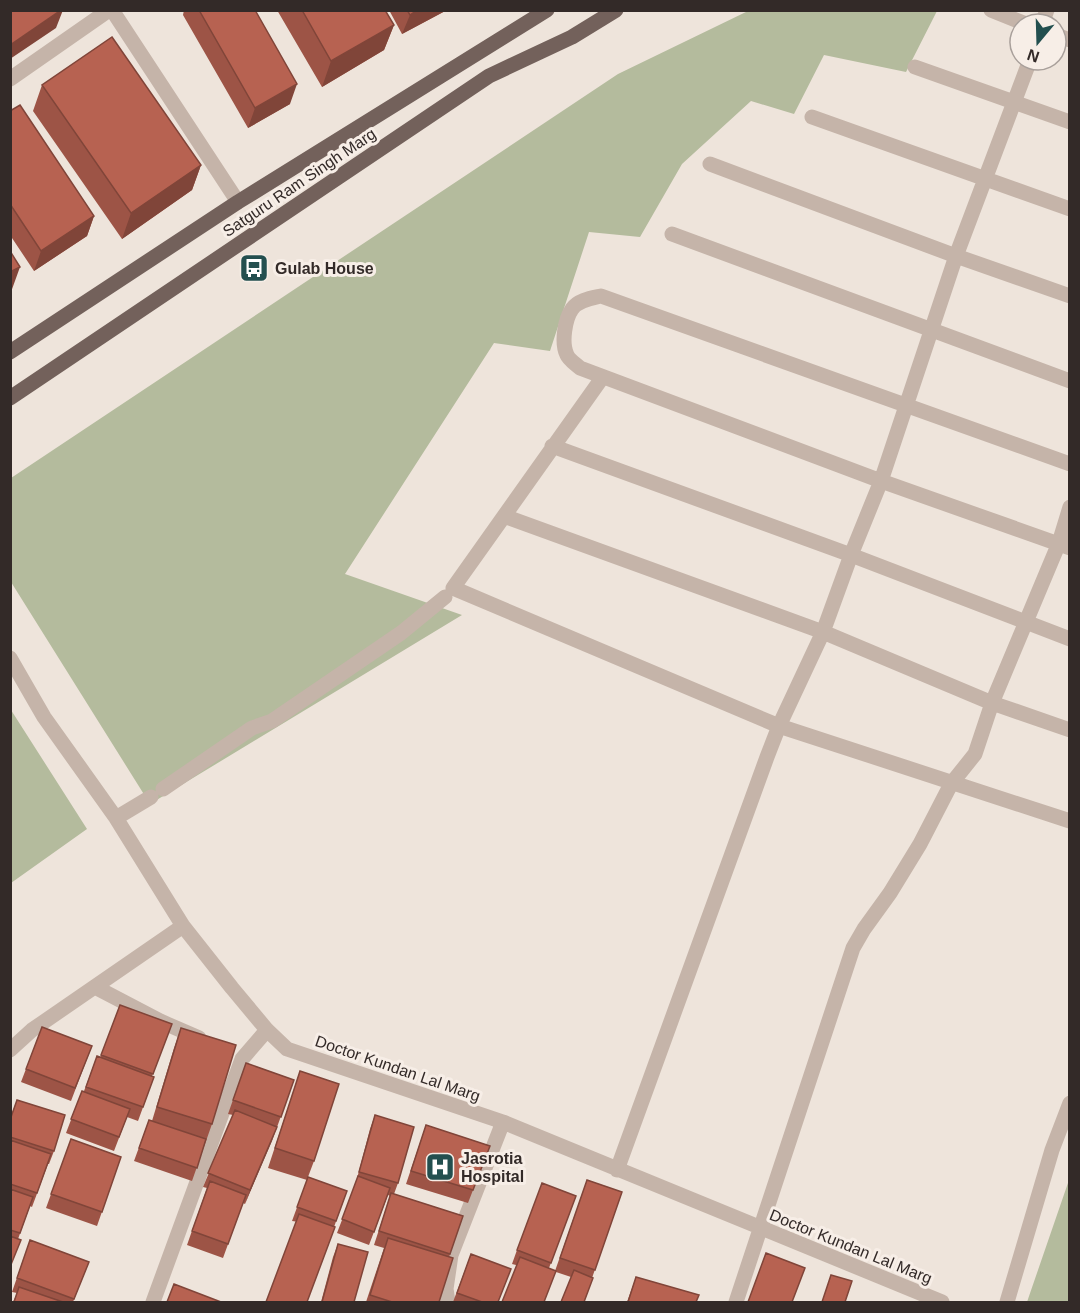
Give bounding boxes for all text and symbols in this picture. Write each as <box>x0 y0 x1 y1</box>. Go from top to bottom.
north arrow <box>1008 12 1068 72</box>
text: N <box>1025 46 1042 66</box>
street label: Satguru Ram Singh Marg <box>220 125 379 240</box>
bus stop icon: Gulab House <box>238 252 270 284</box>
place label: Gulab House <box>275 260 374 277</box>
street label: Doctor Kundan Lal Marg <box>313 1032 483 1105</box>
place label: Jasrotia Hospital <box>461 1150 524 1185</box>
hospital icon: Jasrotia Hospital <box>424 1151 456 1183</box>
street label: Doctor Kundan Lal Marg <box>767 1206 934 1287</box>

